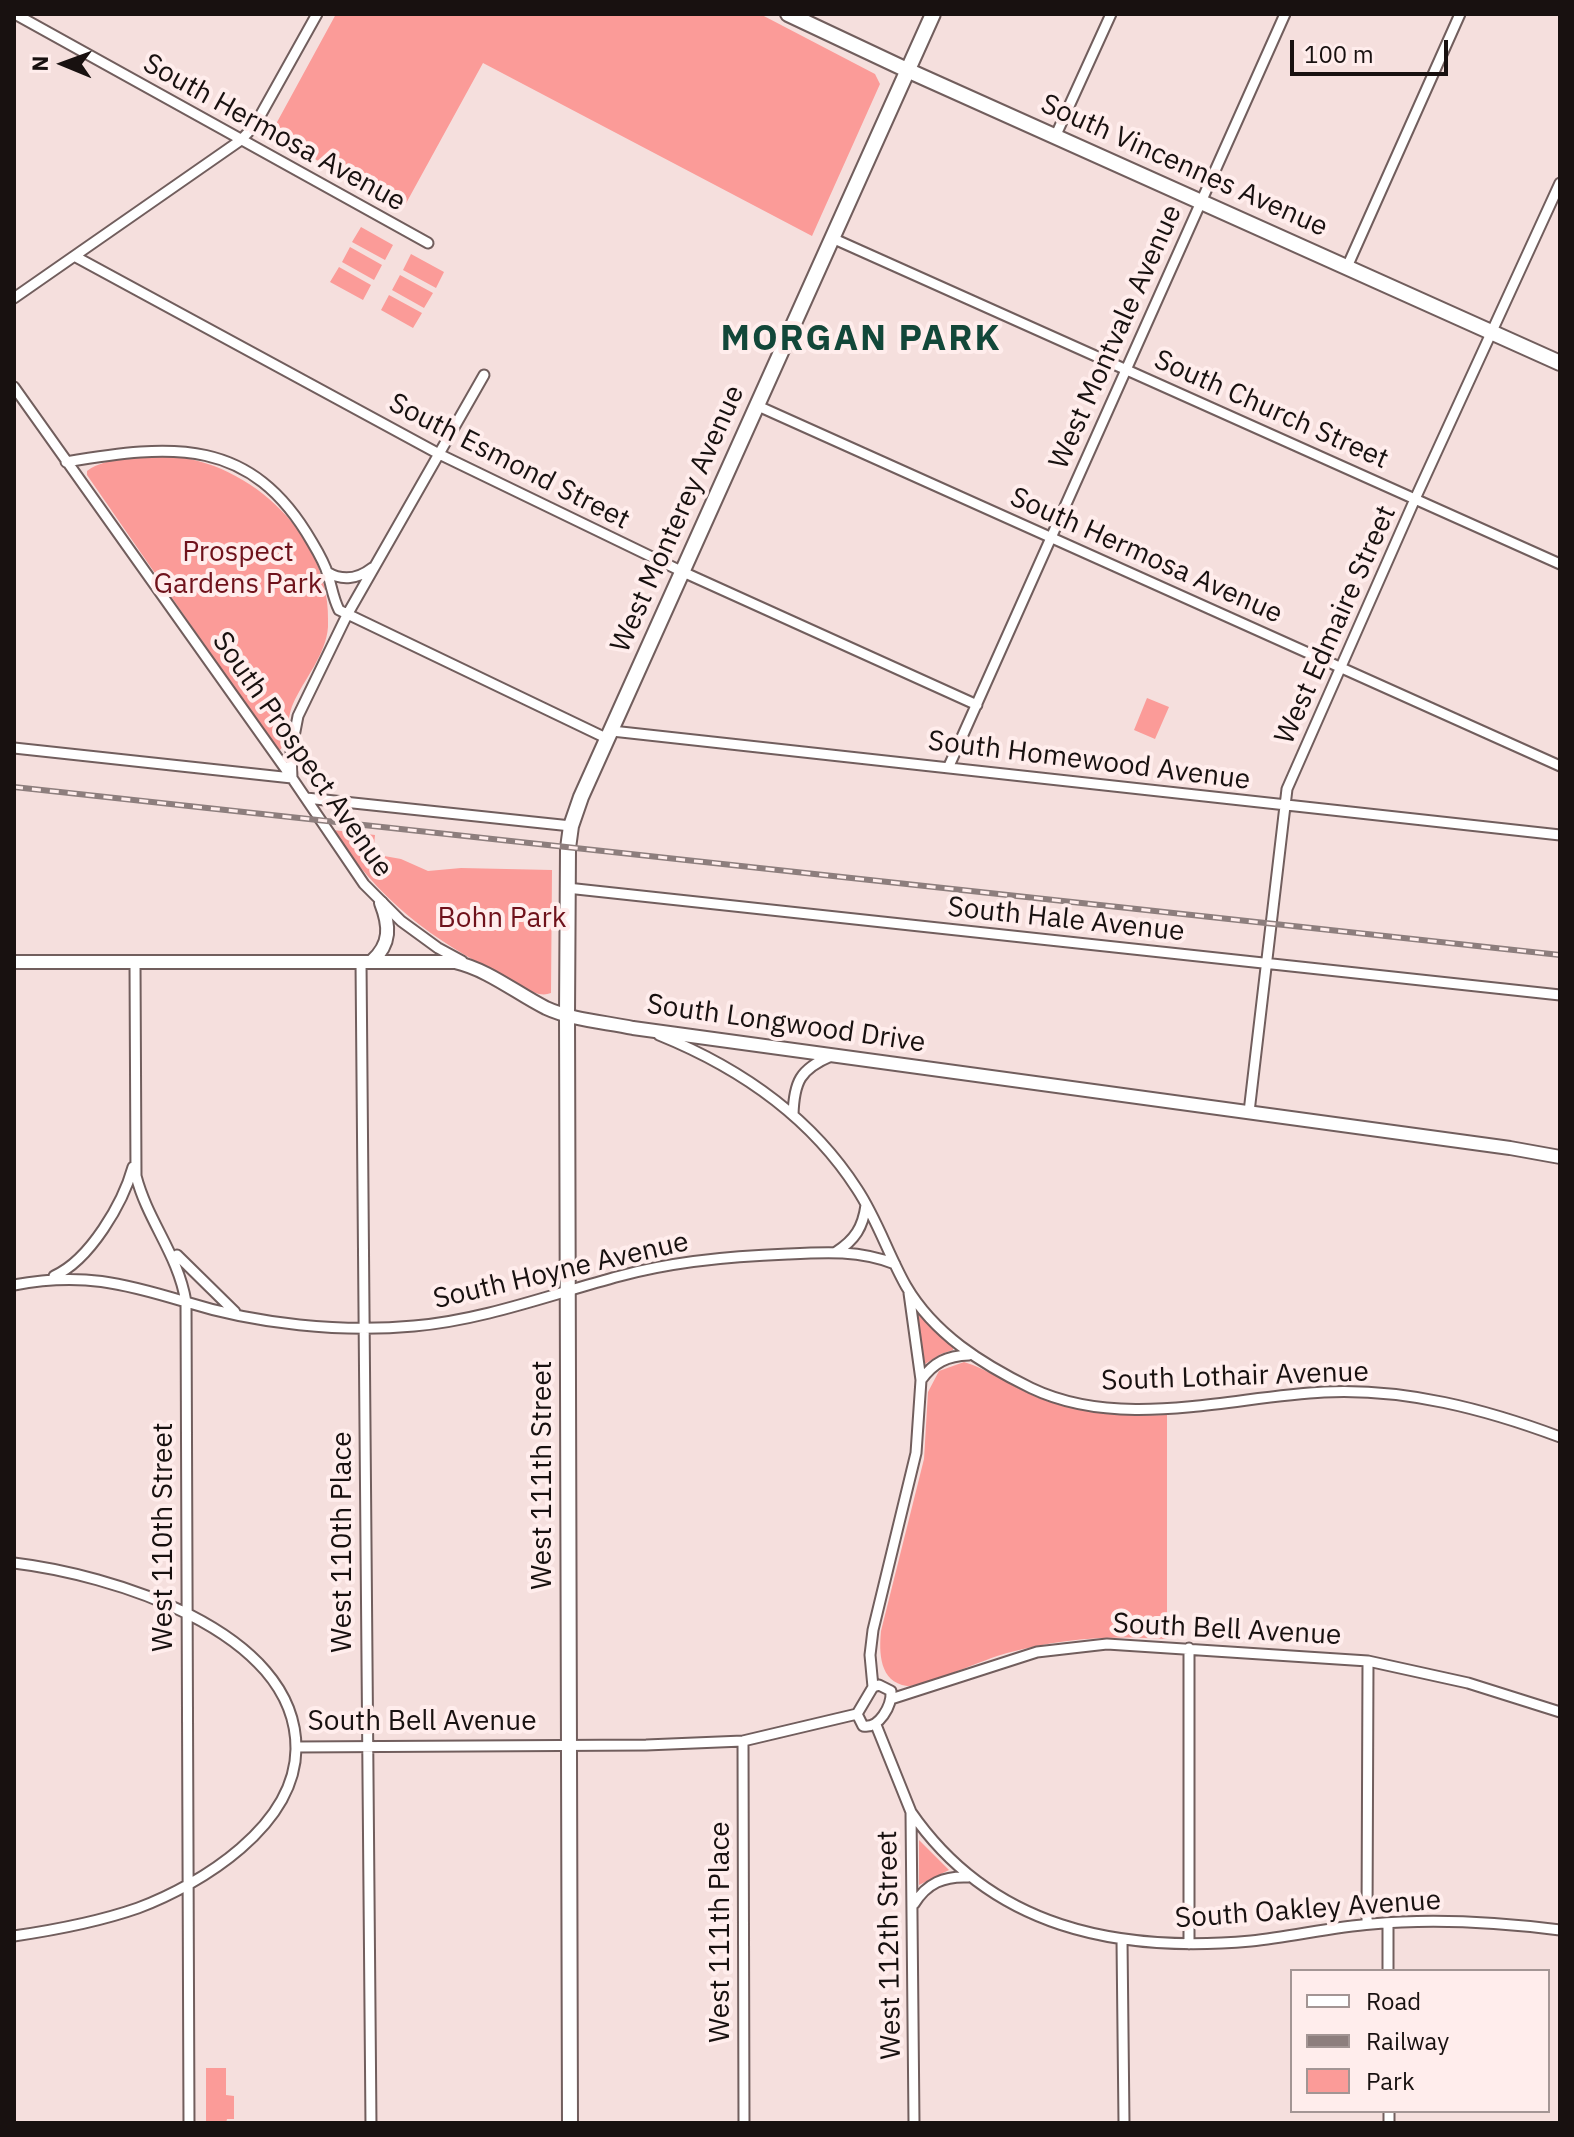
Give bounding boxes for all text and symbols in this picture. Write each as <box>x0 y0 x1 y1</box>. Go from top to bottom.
north arrow <box>24 24 104 104</box>
scale bar <box>1294 24 1452 74</box>
text: 100 m <box>1304 38 1374 70</box>
street label: South Hermosa Avenue <box>137 47 411 219</box>
text: N <box>25 55 54 72</box>
street label: South Vincennes Avenue <box>1035 88 1333 244</box>
street label: West Montvale Avenue <box>1043 200 1189 474</box>
district label: MORGAN PARK <box>720 318 1002 362</box>
street label: South Church Street <box>1149 343 1393 477</box>
street label: West Monterey Avenue <box>604 380 752 658</box>
street label: South Esmond Street <box>383 387 635 537</box>
street label: South Hermosa Avenue <box>1005 481 1287 631</box>
street label: West Edmaire Street <box>1268 501 1404 749</box>
park label: Prospect Gardens Park <box>154 536 322 602</box>
street label: South Prospect Avenue <box>205 626 399 884</box>
street label: South Homewood Avenue <box>926 725 1252 797</box>
street label: South Hale Avenue <box>946 891 1186 949</box>
park label: Bohn Park <box>437 902 567 936</box>
street label: South Longwood Drive <box>645 988 927 1060</box>
street label: South Hoyne Avenue <box>430 1225 692 1317</box>
street label: South Lothair Avenue <box>1101 1356 1369 1398</box>
street label: West 111th Street <box>526 1360 560 1590</box>
street label: West 110th Street <box>147 1422 181 1652</box>
street label: West 110th Place <box>326 1431 360 1653</box>
street label: South Bell Avenue <box>1112 1607 1342 1653</box>
street label: South Bell Avenue <box>307 1705 537 1739</box>
street label: West 111th Place <box>704 1821 738 2043</box>
street label: West 112th Street <box>871 1830 909 2060</box>
street label: South Oakley Avenue <box>1174 1884 1442 1936</box>
legend <box>1290 1969 1550 2113</box>
text: Road <box>1366 1985 1421 2017</box>
text: Railway <box>1366 2025 1449 2057</box>
text: Park <box>1366 2065 1415 2097</box>

